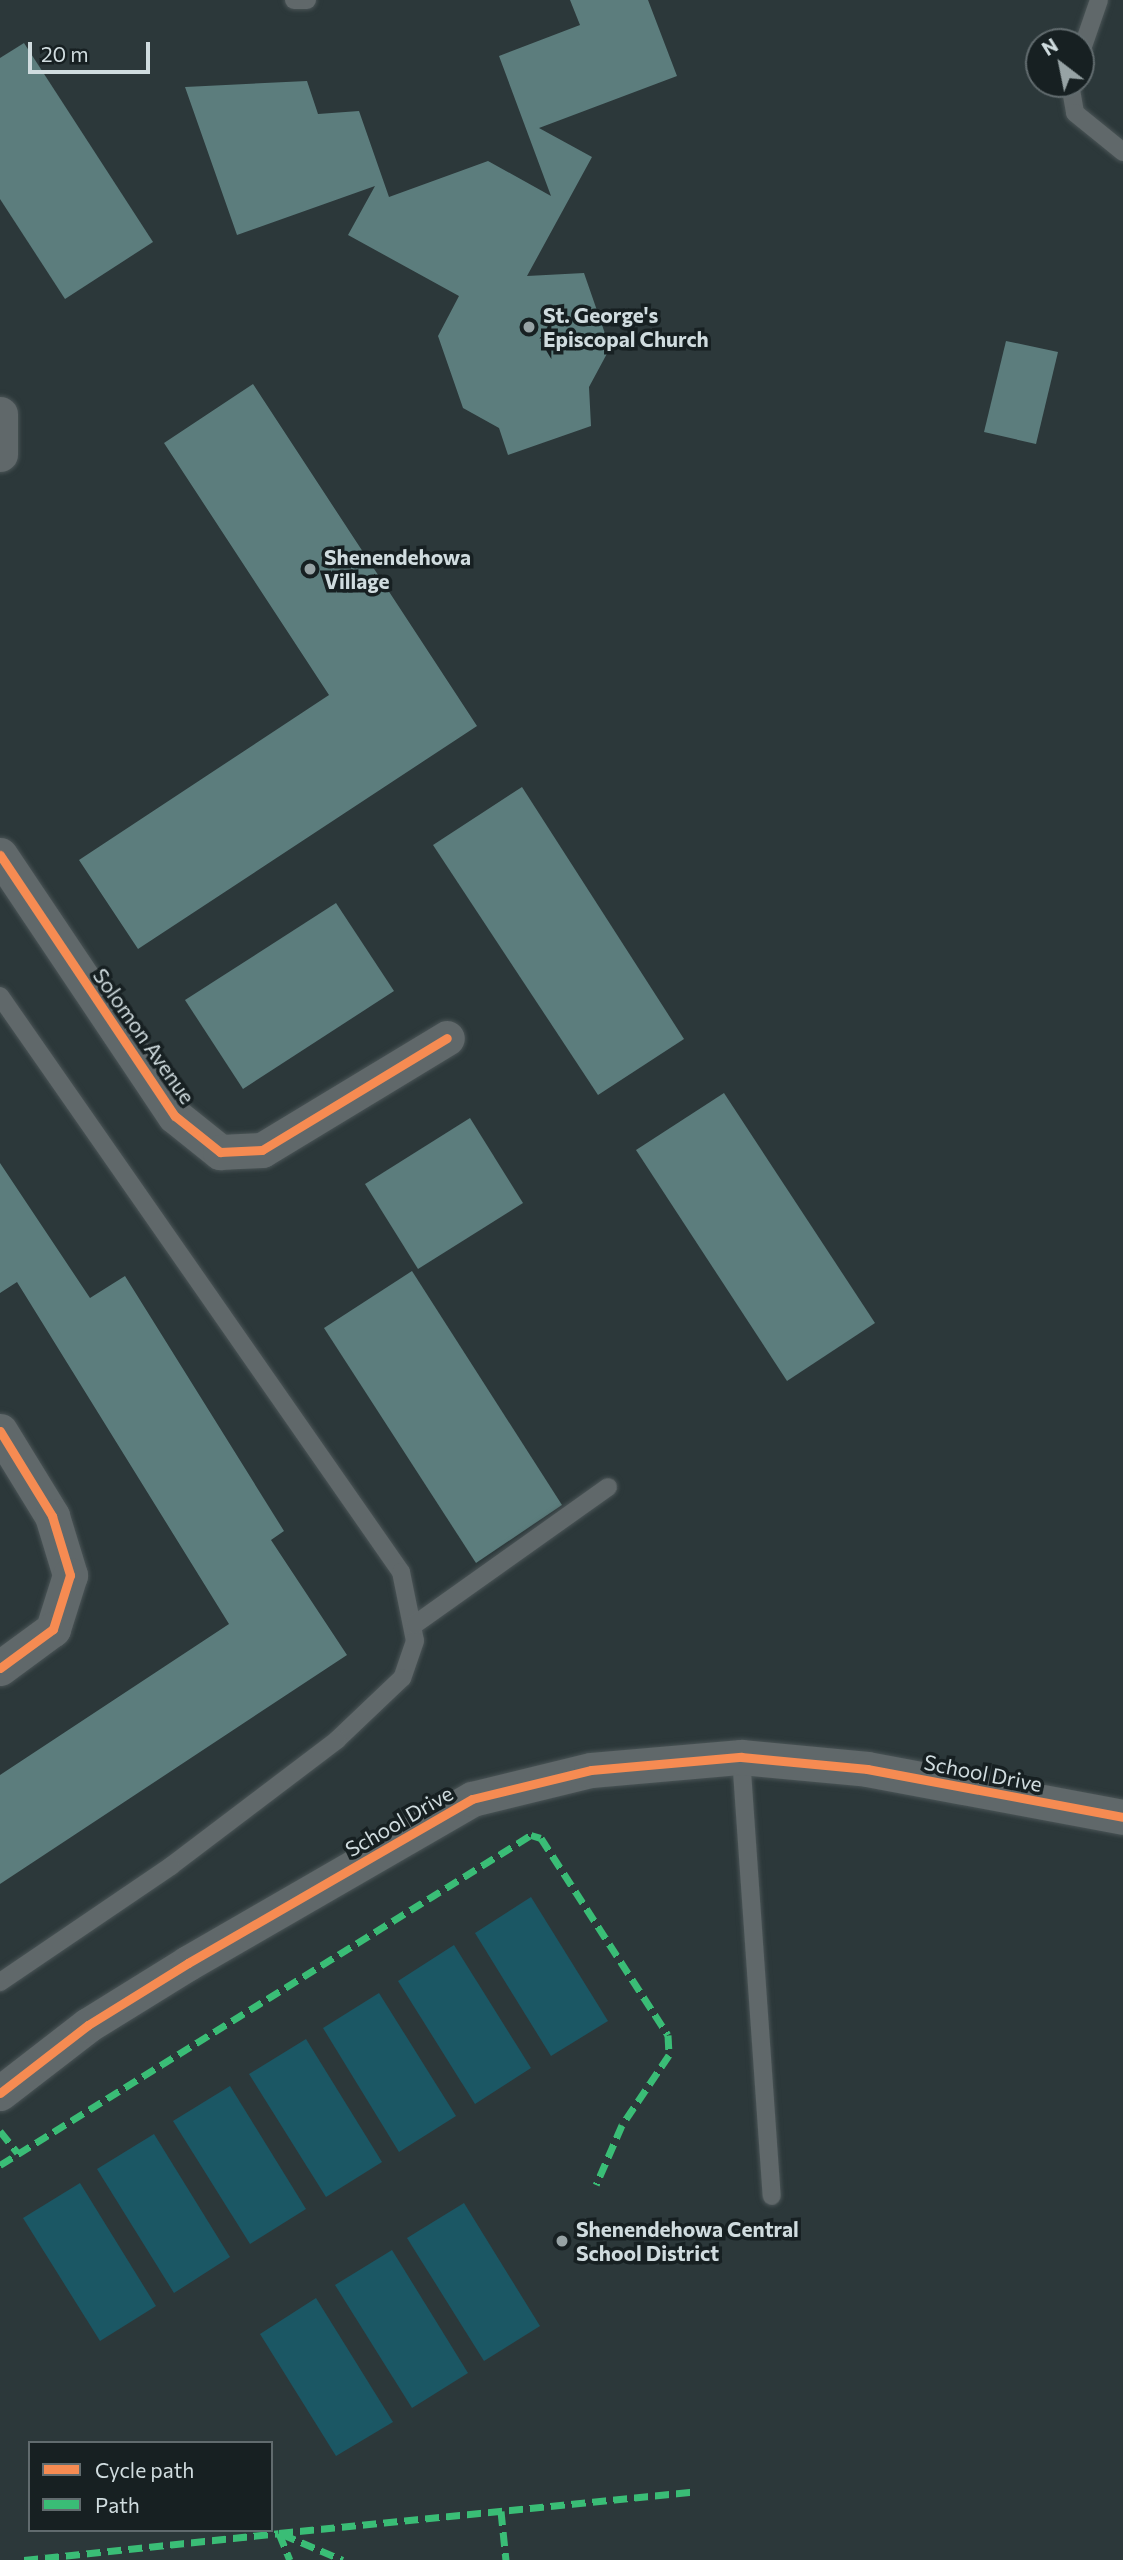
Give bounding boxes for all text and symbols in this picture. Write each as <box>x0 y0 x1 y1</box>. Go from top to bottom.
scale bar <box>32 28 154 72</box>
north arrow <box>1025 28 1095 98</box>
text: N <box>1038 33 1062 60</box>
text: 20 m <box>41 41 89 66</box>
place label: St. George's Episcopal Church <box>543 302 709 352</box>
marker: St. George's Episcopal Church <box>521 319 537 335</box>
place label: Shenendehowa Village <box>324 544 471 594</box>
marker: Shenendehowa Village <box>302 561 318 577</box>
street label: Solomon Avenue <box>88 963 200 1109</box>
street label: School Drive <box>922 1749 1044 1797</box>
street label: School Drive <box>341 1780 457 1862</box>
place label: Shenendehowa Central School District <box>576 2216 799 2266</box>
marker: Shenendehowa Central School District <box>554 2233 570 2249</box>
legend <box>28 2441 273 2532</box>
text: Cycle path <box>95 2457 194 2482</box>
text: Path <box>95 2492 140 2517</box>

